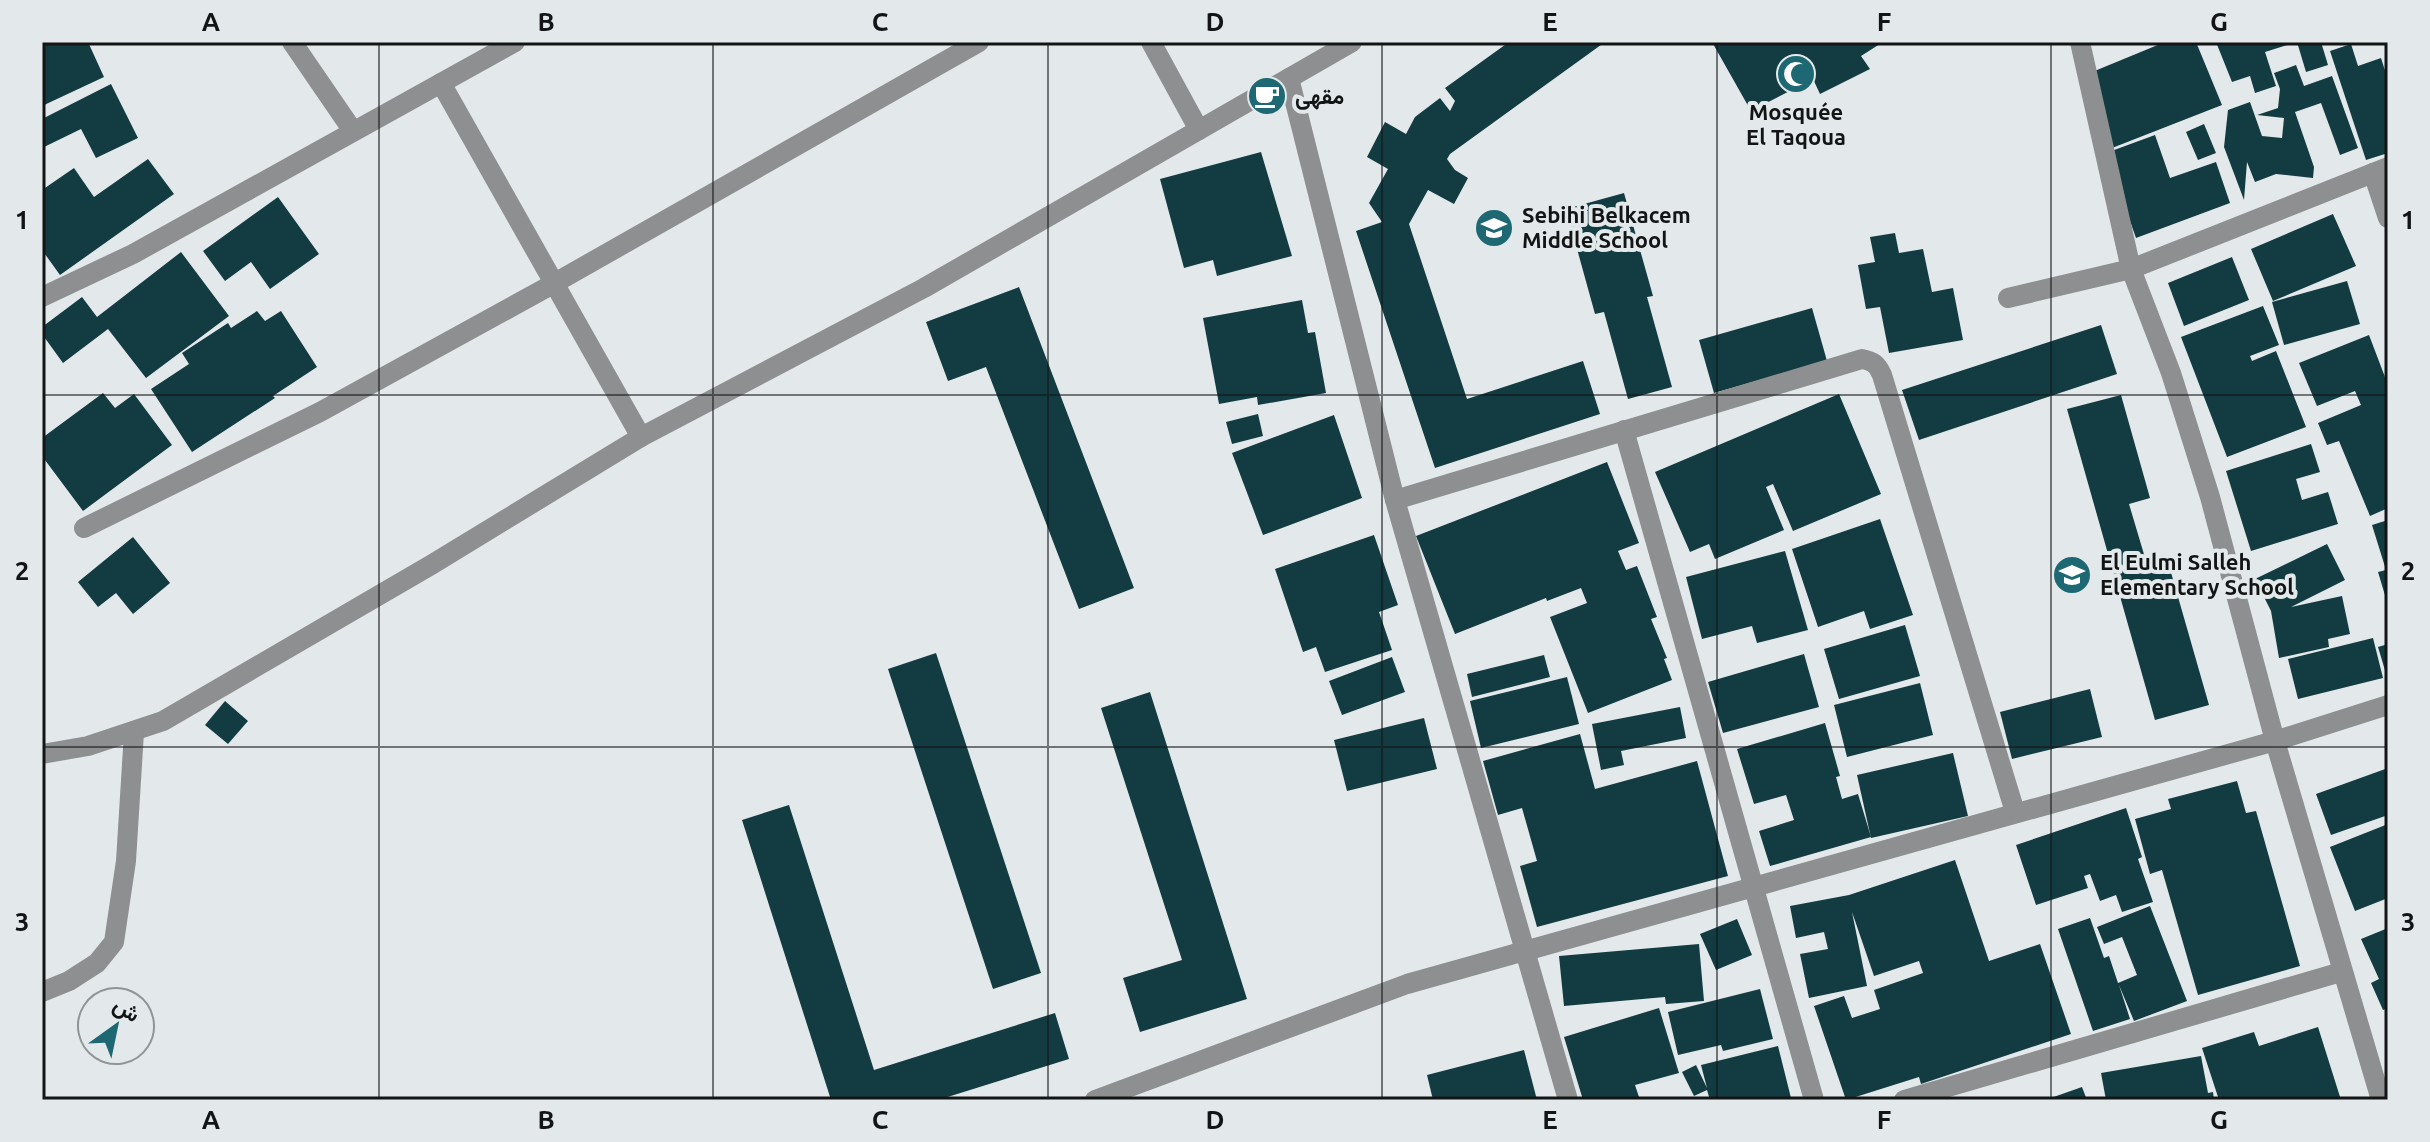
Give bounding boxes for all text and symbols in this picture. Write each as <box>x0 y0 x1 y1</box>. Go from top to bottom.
text: A <box>202 7 221 36</box>
text: B <box>537 7 555 36</box>
text: C <box>872 7 889 36</box>
text: D <box>1206 7 1224 36</box>
text: E <box>1542 7 1558 36</box>
text: F <box>1877 7 1891 36</box>
text: G <box>2210 7 2228 36</box>
mosque icon: Mosquée El Taqoua <box>1775 53 1817 95</box>
cafe icon: مقهى <box>1246 75 1288 117</box>
place label: مقهى <box>1295 83 1344 110</box>
place label: Mosquée El Taqoua <box>1746 99 1846 149</box>
place label: Sebihi Belkacem Middle School <box>1522 202 1691 252</box>
text: 1 <box>15 205 29 234</box>
text: 1 <box>2401 205 2415 234</box>
school or university icon: Sebihi Belkacem Middle School <box>1473 207 1515 249</box>
place label: El Eulmi Salleh Elementary School <box>2100 549 2294 599</box>
school or university icon: El Eulmi Salleh Elementary School <box>2051 554 2093 596</box>
text: 2 <box>15 556 29 585</box>
text: 2 <box>2401 556 2415 585</box>
text: 3 <box>15 907 29 936</box>
text: 3 <box>2401 907 2415 936</box>
north arrow <box>76 986 156 1066</box>
text: ش <box>108 991 145 1028</box>
text: A <box>202 1105 221 1134</box>
text: B <box>537 1105 555 1134</box>
text: C <box>872 1105 889 1134</box>
text: D <box>1206 1105 1224 1134</box>
text: E <box>1542 1105 1558 1134</box>
text: F <box>1877 1105 1891 1134</box>
text: G <box>2210 1105 2228 1134</box>

